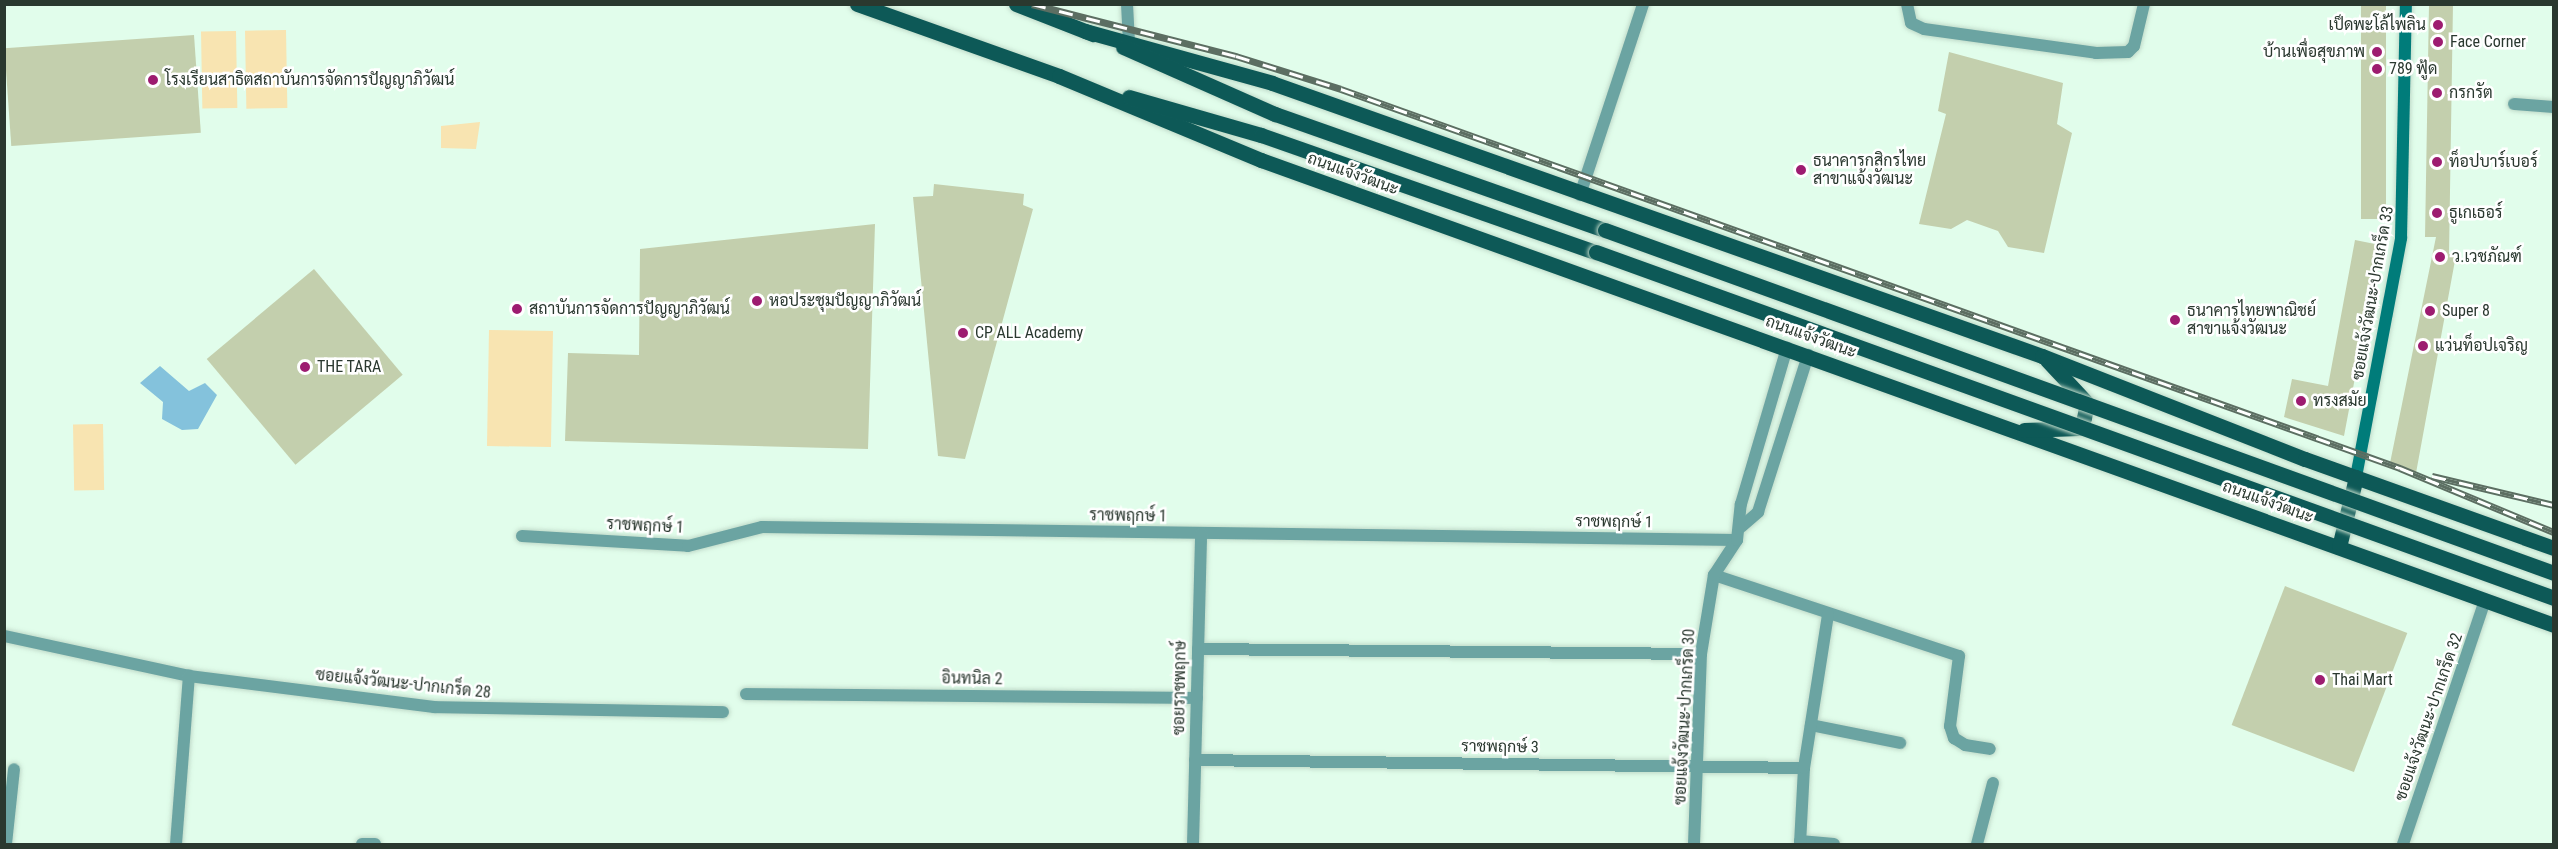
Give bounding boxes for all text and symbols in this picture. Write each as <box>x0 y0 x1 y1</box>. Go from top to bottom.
place label: เป็ดพะโล้ไพลิน <box>2328 15 2426 35</box>
marker: เป็ดพะโล้ไพลิน <box>2431 18 2445 32</box>
place label: Face Corner <box>2450 32 2526 52</box>
marker: Face Corner <box>2431 35 2445 49</box>
place label: บ้านเพื่อสุขภาพ <box>2263 42 2365 62</box>
marker: บ้านเพื่อสุขภาพ <box>2370 45 2384 59</box>
place label: 789 ฟู้ด <box>2389 59 2437 79</box>
marker: 789 ฟู้ด <box>2370 62 2384 76</box>
place label: โรงเรียนสาธิตสถาบันการจัดการปัญญาภิวัฒน์ <box>165 70 455 90</box>
marker: โรงเรียนสาธิตสถาบันการจัดการปัญญาภิวัฒน์ <box>146 73 160 87</box>
place label: กรกรัต <box>2449 83 2493 103</box>
marker: กรกรัต <box>2430 86 2444 100</box>
street label: ถนนแจ้งวัฒนะ <box>1305 149 1401 199</box>
place label: ธนาคารกสิกรไทย สาขาแจ้งวัฒนะ <box>1813 151 1926 189</box>
place label: ท็อปบาร์เบอร์ <box>2449 152 2538 172</box>
marker: ท็อปบาร์เบอร์ <box>2430 155 2444 169</box>
marker: ธนาคารกสิกรไทย สาขาแจ้งวัฒนะ <box>1794 163 1808 177</box>
place label: ธูเกเธอร์ <box>2449 203 2503 223</box>
street label: ซอยแจ้งวัฒนะ-ปากเกร็ด 33 <box>2348 205 2398 381</box>
marker: ธูเกเธอร์ <box>2430 206 2444 220</box>
place label: ว.เวชภัณฑ์ <box>2452 247 2522 267</box>
marker: ว.เวชภัณฑ์ <box>2433 250 2447 264</box>
place label: หอประชุมปัญญาภิวัฒน์ <box>769 291 921 311</box>
marker: หอประชุมปัญญาภิวัฒน์ <box>750 294 764 308</box>
place label: สถาบันการจัดการปัญญาภิวัฒน์ <box>529 299 730 319</box>
place label: ธนาคารไทยพาณิชย์ สาขาแจ้งวัฒนะ <box>2187 301 2316 339</box>
place label: Super 8 <box>2442 301 2490 321</box>
marker: สถาบันการจัดการปัญญาภิวัฒน์ <box>510 302 524 316</box>
marker: Super 8 <box>2423 304 2437 318</box>
street label: ถนนแจ้งวัฒนะ <box>1763 312 1859 362</box>
marker: ธนาคารไทยพาณิชย์ สาขาแจ้งวัฒนะ <box>2168 313 2182 327</box>
place label: CP ALL Academy <box>975 323 1083 343</box>
marker: CP ALL Academy <box>956 326 970 340</box>
place label: แว่นท็อปเจริญ <box>2435 336 2528 356</box>
marker: แว่นท็อปเจริญ <box>2416 339 2430 353</box>
place label: THE TARA <box>317 357 382 377</box>
marker: THE TARA <box>298 360 312 374</box>
place label: ทรงสมัย <box>2313 391 2367 411</box>
marker: ทรงสมัย <box>2294 394 2308 408</box>
street label: ถนนแจ้งวัฒนะ <box>2220 477 2316 527</box>
street label: ราชพฤกษ์ 1 <box>1089 506 1167 526</box>
street label: ราชพฤกษ์ 1 <box>1575 512 1653 532</box>
street label: ราชพฤกษ์ 1 <box>606 514 684 538</box>
street label: ซอยแจ้งวัฒนะ-ปากเกร็ด 30 <box>1671 628 1699 806</box>
street label: ซอยแจ้งวัฒนะ-ปากเกร็ด 32 <box>2391 631 2467 803</box>
street label: ซอยราชพฤกษ์ <box>1170 641 1190 735</box>
street label: ซอยแจ้งวัฒนะ-ปากเกร็ด 28 <box>314 665 492 703</box>
street label: อินทนิล 2 <box>941 669 1003 689</box>
place label: Thai Mart <box>2332 670 2393 690</box>
marker: Thai Mart <box>2313 673 2327 687</box>
street label: ราชพฤกษ์ 3 <box>1461 737 1539 757</box>

